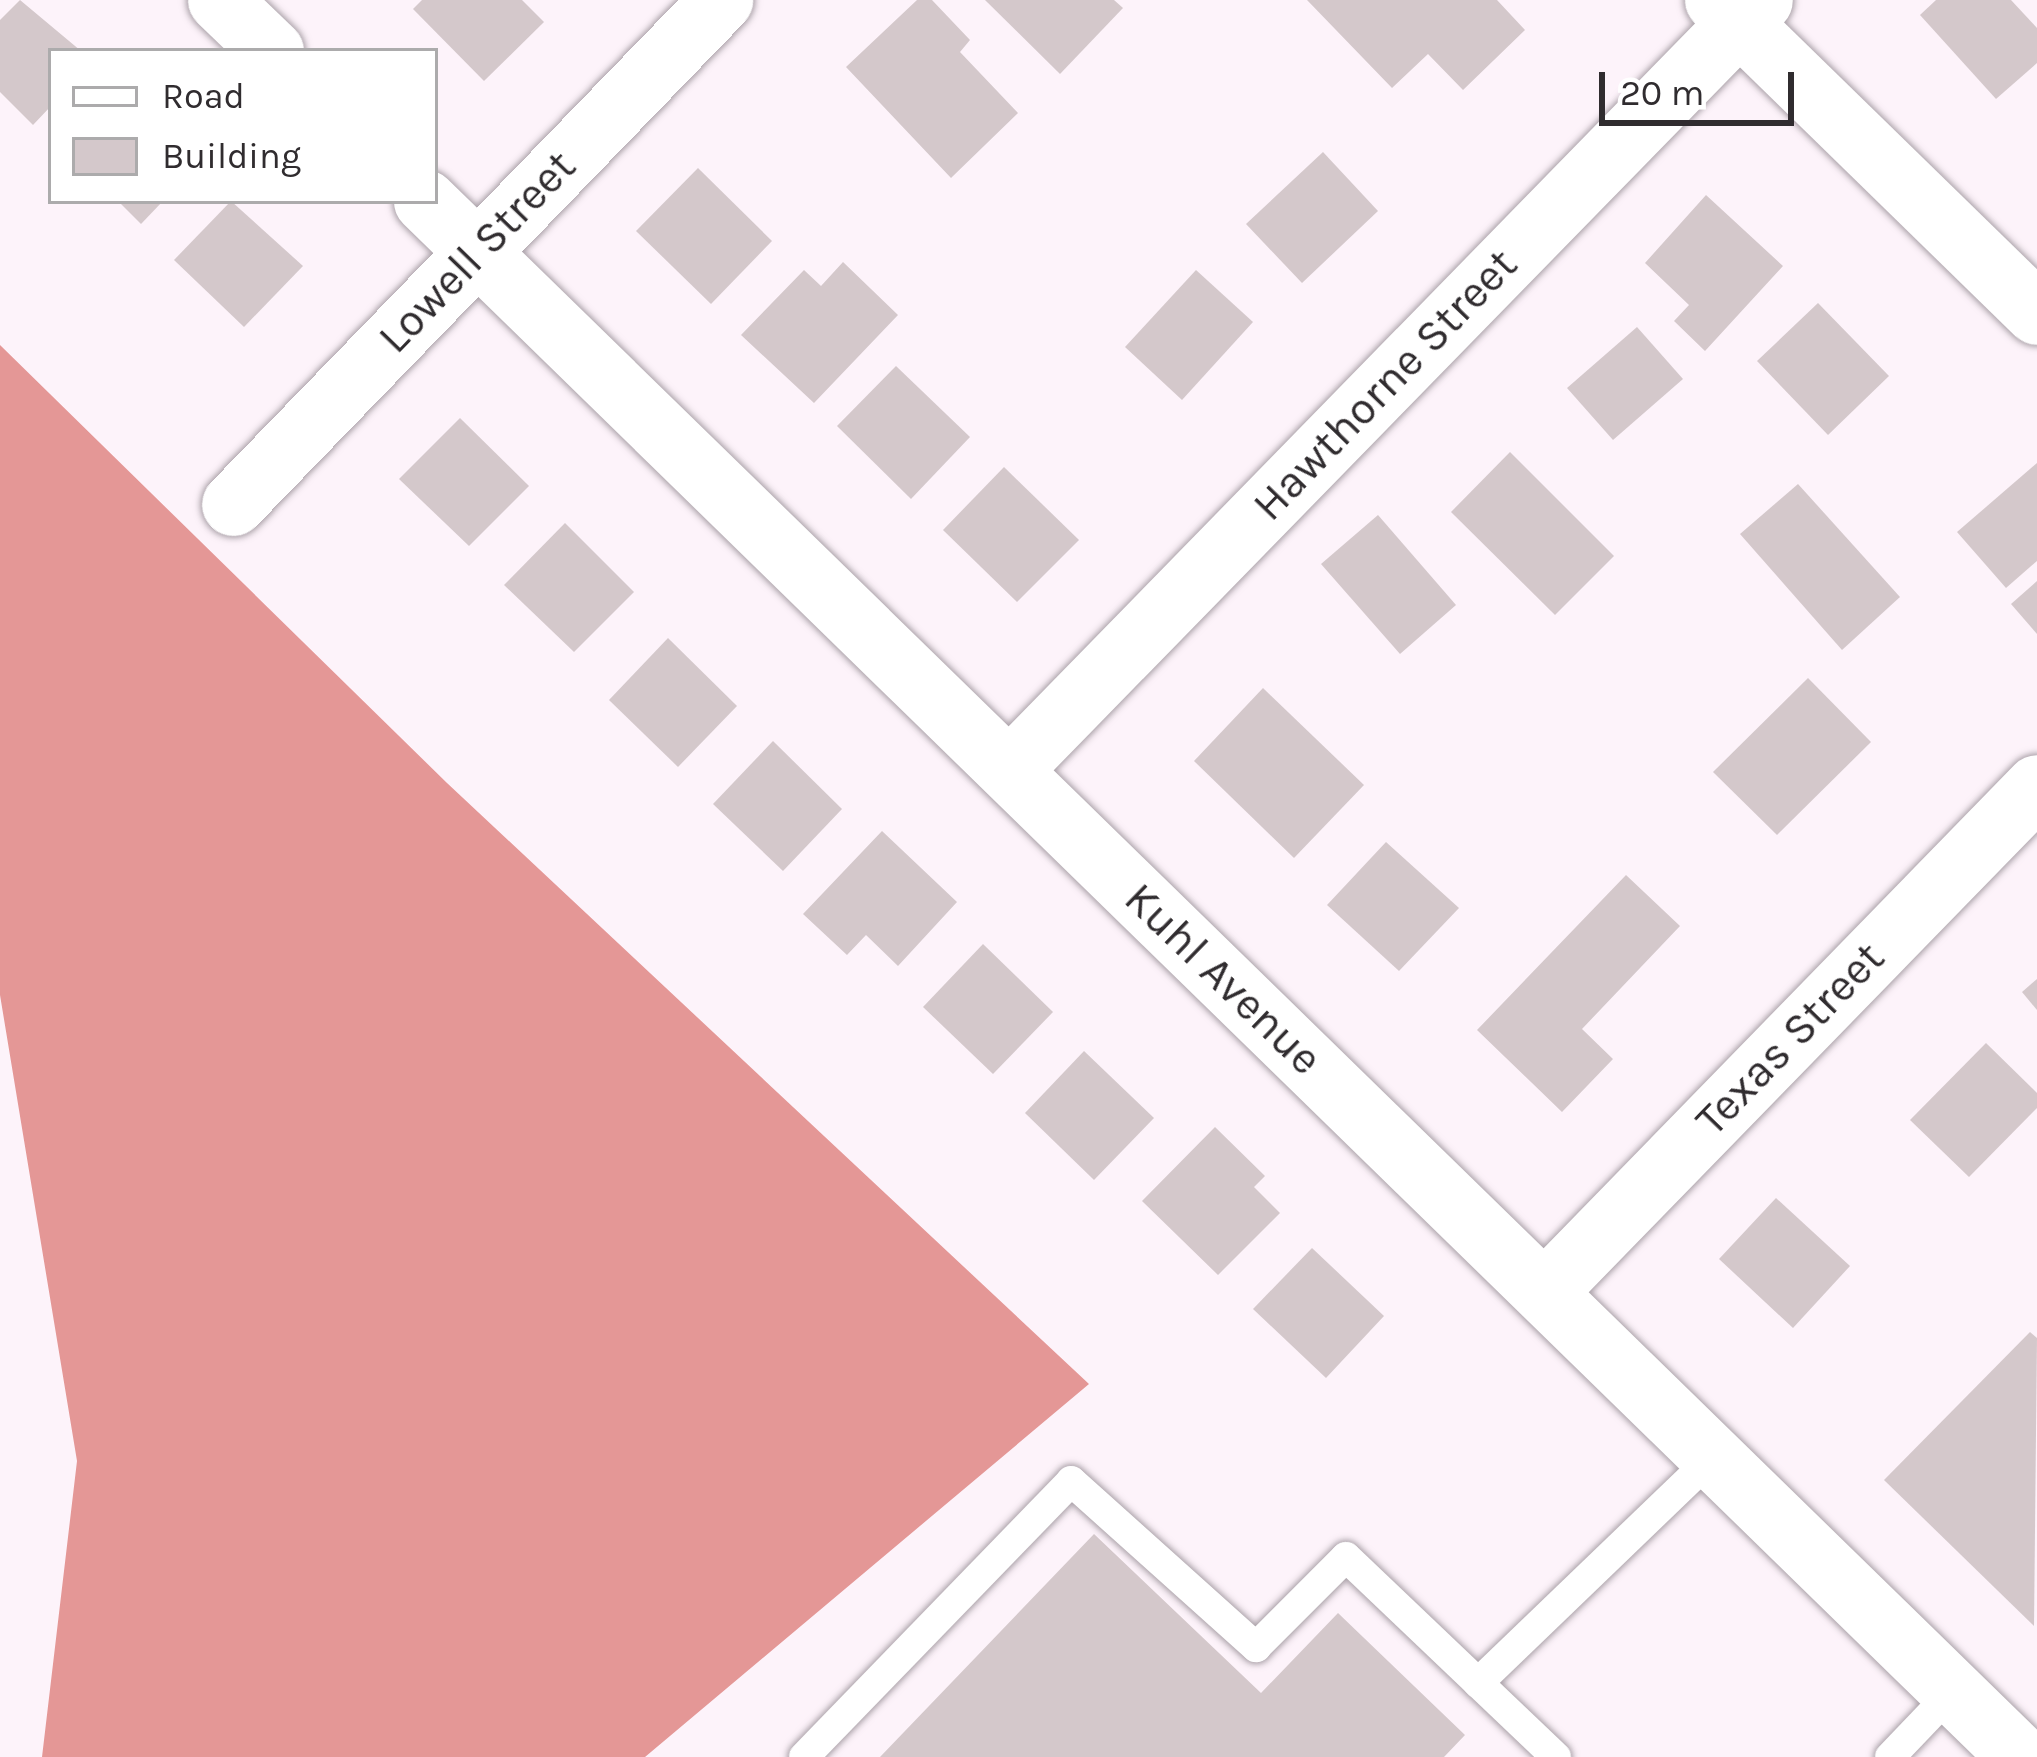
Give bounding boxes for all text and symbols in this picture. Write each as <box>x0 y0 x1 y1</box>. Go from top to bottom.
legend <box>48 48 438 204</box>
scale bar <box>1605 48 1800 122</box>
text: 20 m <box>1620 72 1704 114</box>
text: Road <box>162 75 245 117</box>
text: Building <box>162 135 301 177</box>
street label: Lowell Street <box>367 139 587 365</box>
street label: Hawthorne Street <box>1242 238 1528 532</box>
street label: Kuhl Avenue <box>1113 872 1333 1086</box>
street label: Texas Street <box>1684 931 1896 1147</box>

